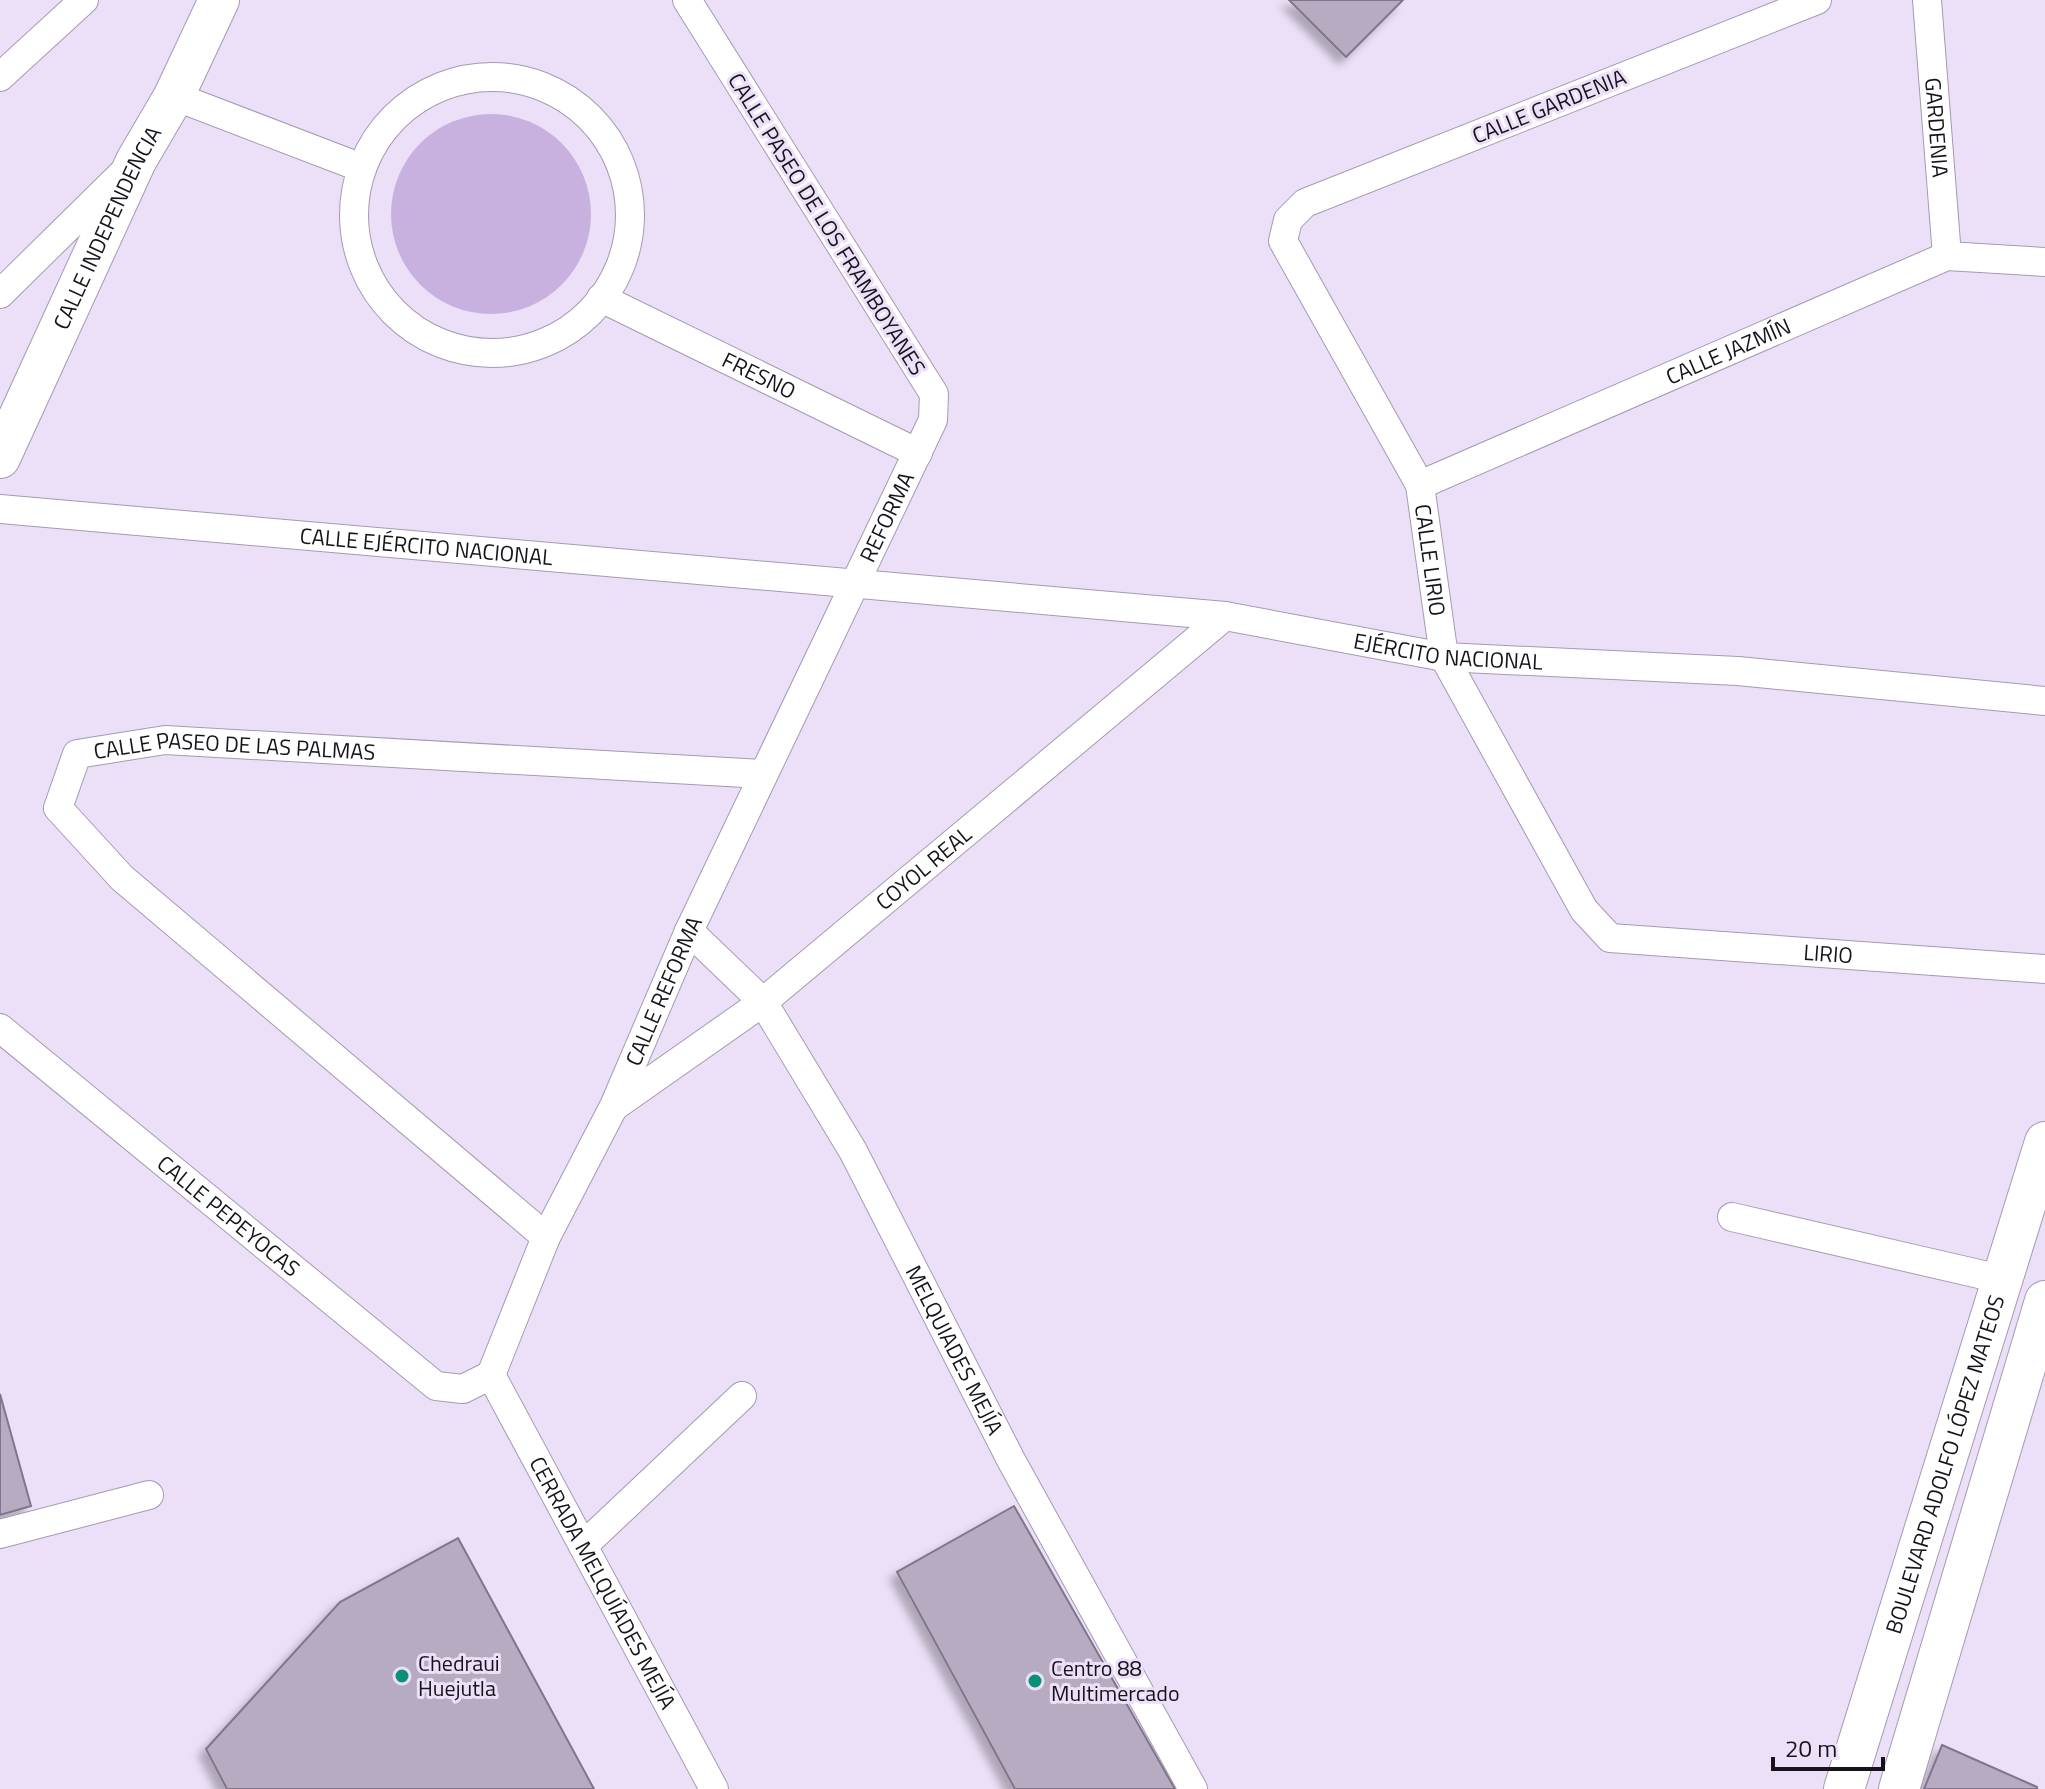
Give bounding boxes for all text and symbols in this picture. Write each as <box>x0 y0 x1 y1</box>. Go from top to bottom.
street label: CALLE GARDENIA <box>1467 60 1631 152</box>
street label: CALLE PASEO DE LOS FRAMBOYANES <box>720 66 934 382</box>
street label: GARDENIA <box>1916 76 1958 179</box>
street label: CALLE INDEPENDENCIA <box>44 119 170 335</box>
street label: CALLE JAZMÍN <box>1660 309 1796 393</box>
street label: FRESNO <box>716 343 802 408</box>
street label: REFORMA <box>851 466 923 568</box>
street label: CALLE LIRIO <box>1406 502 1455 618</box>
street label: CALLE EJÉRCITO NACIONAL <box>299 518 555 574</box>
street label: EJÉRCITO NACIONAL <box>1351 623 1544 679</box>
street label: CALLE PASEO DE LAS PALMAS <box>91 723 376 769</box>
street label: COYOL REAL <box>868 817 979 918</box>
street label: CALLE REFORMA <box>616 910 711 1071</box>
street label: LIRIO <box>1802 935 1854 972</box>
street label: CALLE PEPEYOCAS <box>150 1147 308 1285</box>
street label: MELQUIADES MEJÍA <box>897 1259 1012 1441</box>
street label: BOULEVARD ADOLFO LÓPEZ MATEOS <box>1876 1291 2013 1638</box>
street label: CERRADA MELQUÍADES MEJÍA <box>521 1450 685 1715</box>
place label: Chedraui Huejutla <box>418 1646 500 1705</box>
place label: Centro 88 Multimercado <box>1051 1651 1180 1710</box>
marker: Chedraui Huejutla <box>393 1667 411 1685</box>
marker: Centro 88 Multimercado <box>1026 1672 1044 1690</box>
scale bar <box>1773 1721 1883 1771</box>
text: 20 m <box>1785 1730 1837 1766</box>

